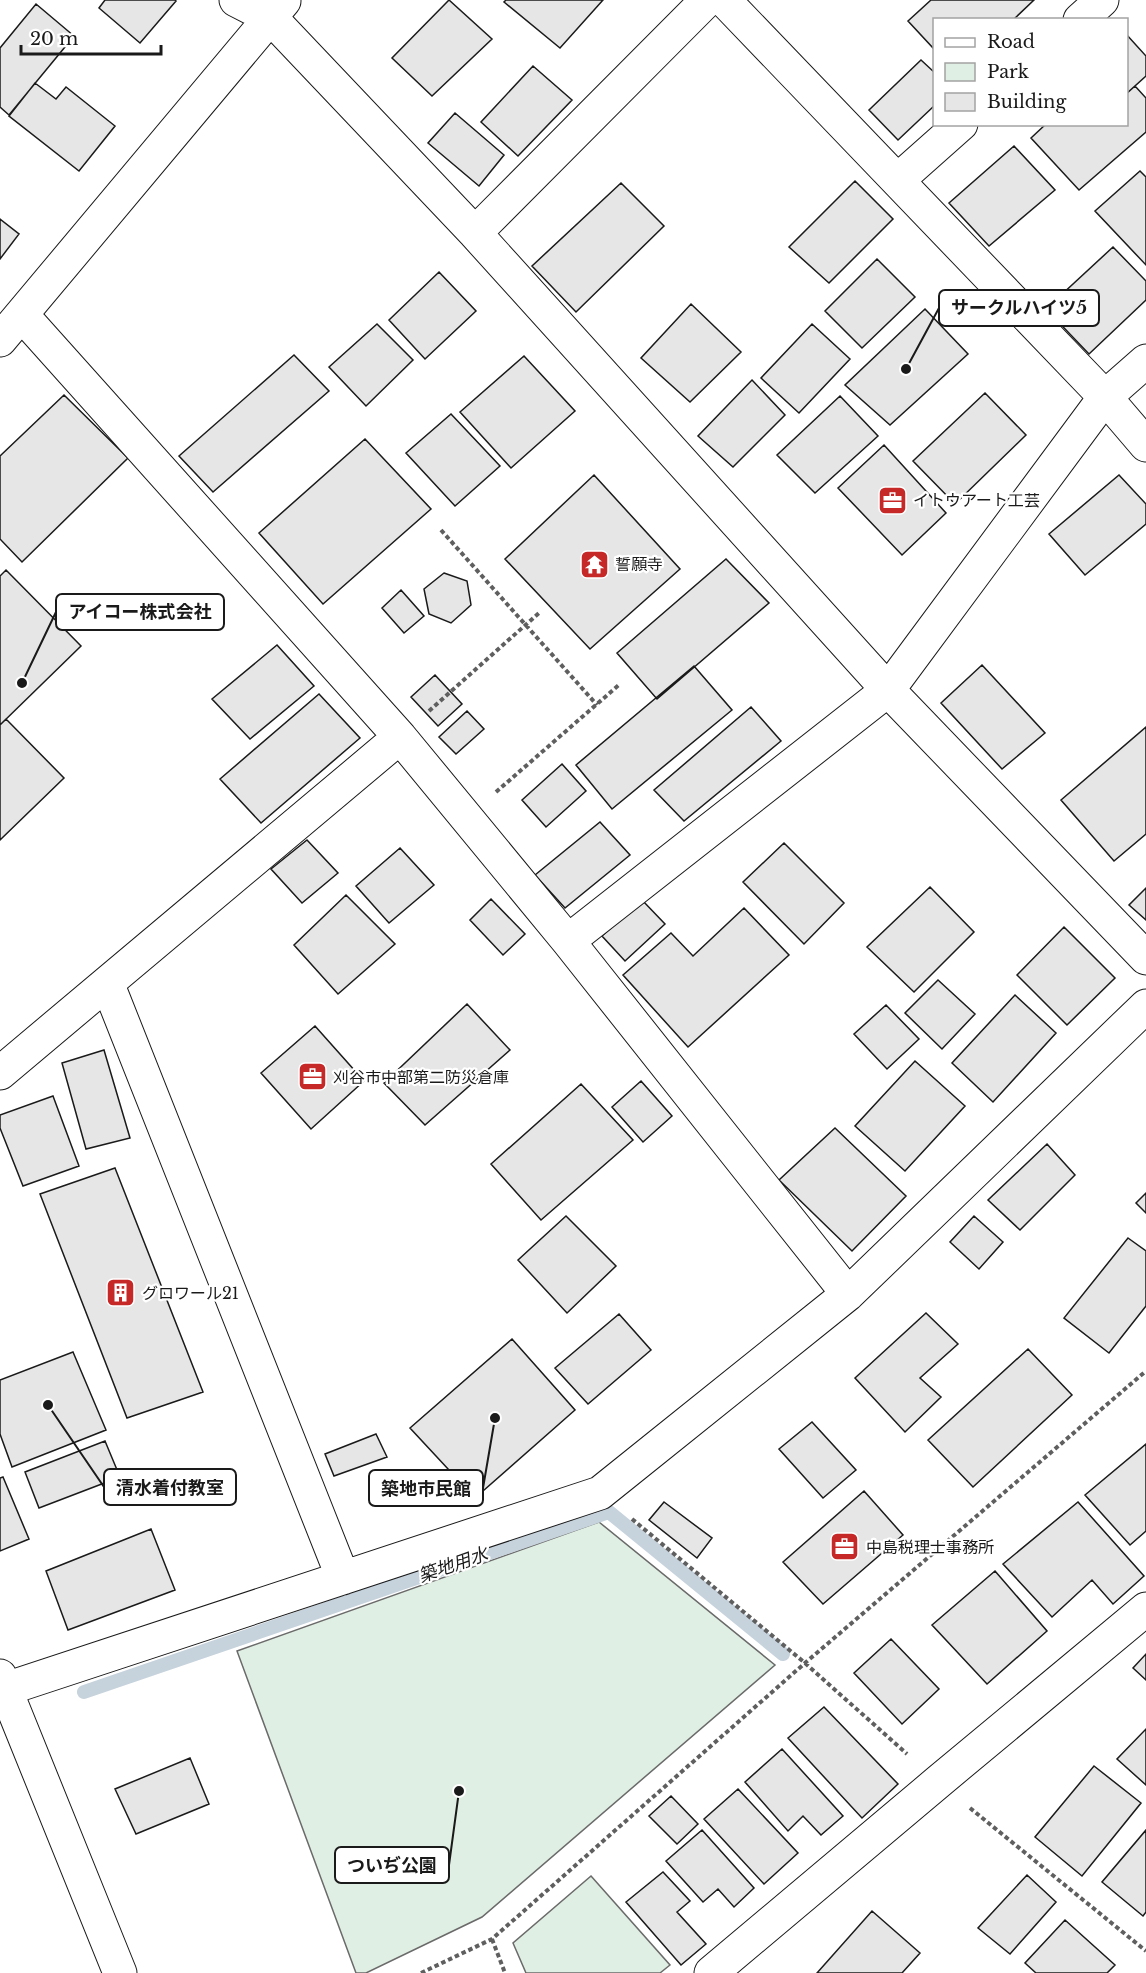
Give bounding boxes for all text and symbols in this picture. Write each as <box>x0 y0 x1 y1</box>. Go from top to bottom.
scale bar <box>21 18 160 56</box>
legend <box>933 18 1128 126</box>
text: 20 m <box>30 28 78 50</box>
text: Road <box>987 31 1035 53</box>
text: Park <box>987 61 1029 83</box>
text: Building <box>987 91 1066 113</box>
callout: サークルハイツ5 <box>939 290 1099 326</box>
text: サークルハイツ5 <box>951 297 1087 319</box>
office icon: イトウアート工芸 <box>876 484 908 516</box>
place label: イトウアート工芸 <box>913 490 1040 510</box>
temple icon: 誓願寺 <box>578 548 610 580</box>
place label: 誓願寺 <box>615 554 663 574</box>
callout: アイコー株式会社 <box>56 594 224 630</box>
text: アイコー株式会社 <box>68 601 212 623</box>
office icon: 刈谷市中部第二防災倉庫 <box>296 1061 328 1093</box>
place label: 刈谷市中部第二防災倉庫 <box>333 1067 509 1087</box>
building icon: グロワール21 <box>105 1277 137 1309</box>
place label: グロワール21 <box>142 1283 239 1303</box>
callout: 清水着付教室 <box>104 1469 236 1505</box>
callout: 築地市民館 <box>369 1470 483 1506</box>
text: 清水着付教室 <box>116 1477 224 1499</box>
text: 築地市民館 <box>381 1478 471 1500</box>
office icon: 中島税理士事務所 <box>829 1531 861 1563</box>
place label: 中島税理士事務所 <box>866 1537 994 1557</box>
water label: 築地用水 <box>415 1542 493 1587</box>
callout: ついぢ公園 <box>335 1847 449 1883</box>
text: ついぢ公園 <box>347 1855 437 1877</box>

